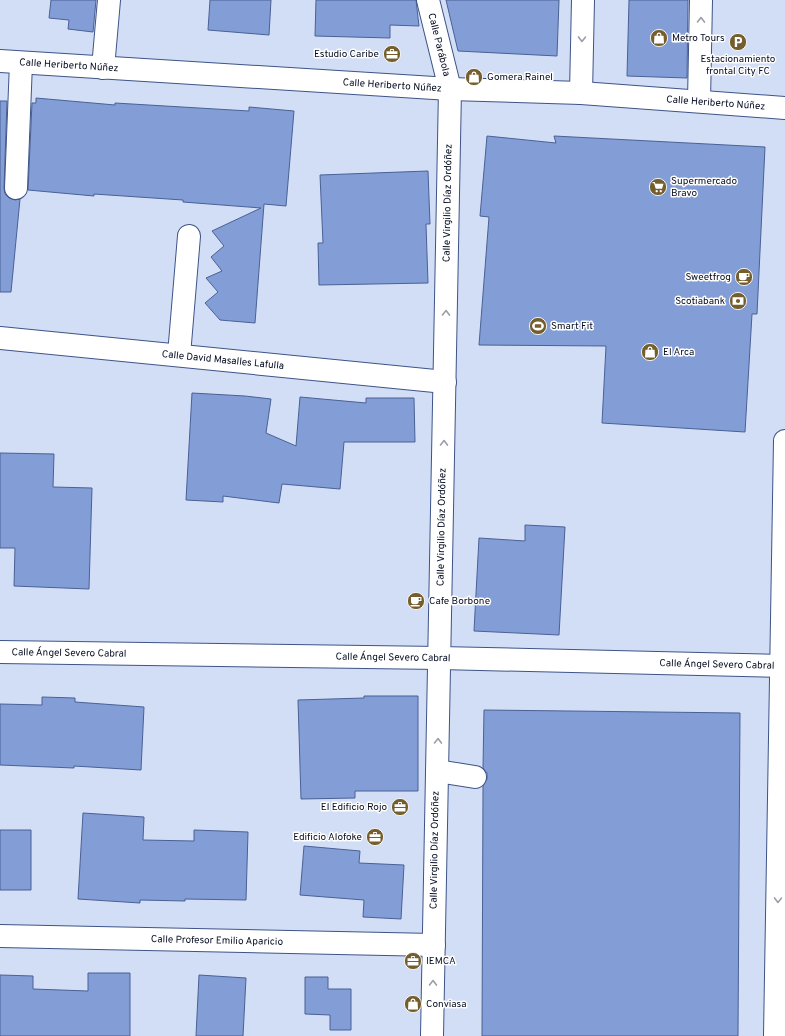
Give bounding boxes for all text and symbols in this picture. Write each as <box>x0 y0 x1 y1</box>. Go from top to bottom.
street label: Calle Parábola <box>425 12 453 78</box>
one-way arrow <box>696 17 705 23</box>
shop icon: Metro Tours <box>649 28 669 48</box>
place label: Metro Tours <box>672 32 725 45</box>
parking icon: Estacionamiento frontal City FC <box>728 32 748 52</box>
one-way arrow <box>578 36 586 42</box>
office icon: Estudio Caribe <box>382 44 402 64</box>
place label: Estudio Caribe <box>314 48 379 61</box>
place label: Estacionamiento frontal City FC <box>701 53 776 78</box>
street label: Calle Heriberto Núñez <box>19 56 119 75</box>
shop icon: Gomera Rainel <box>464 67 484 87</box>
place label: Gomera Rainel <box>487 71 553 84</box>
street label: Calle Heriberto Núñez <box>342 76 442 95</box>
street label: Calle Heriberto Núñez <box>666 93 766 113</box>
street label: Calle Virgilio Díaz Ordóñez <box>440 144 456 262</box>
place label: Supermercado Bravo <box>671 175 737 200</box>
supermarket icon: Supermercado Bravo <box>648 177 668 197</box>
cafe icon: Sweetfrog <box>734 267 754 287</box>
place label: Sweetfrog <box>685 271 731 284</box>
bank icon: Scotiabank <box>728 291 748 311</box>
place label: Scotiabank <box>675 295 725 308</box>
one-way arrow <box>442 310 450 316</box>
sports icon: Smart Fit <box>528 316 548 336</box>
place label: Smart Fit <box>551 320 593 333</box>
shop icon: El Arca <box>640 342 660 362</box>
place label: El Arca <box>663 346 694 359</box>
street label: Calle David Masalles Lafulla <box>161 348 285 373</box>
one-way arrow <box>440 440 448 446</box>
street label: Calle Virgilio Díaz Ordóñez <box>434 468 450 586</box>
cafe icon: Cafe Borbone <box>406 591 426 611</box>
place label: Cafe Borbone <box>429 595 490 608</box>
street label: Calle Ángel Severo Cabral <box>11 646 127 660</box>
street label: Calle Ángel Severo Cabral <box>335 650 451 665</box>
street label: Calle Ángel Severo Cabral <box>659 657 775 672</box>
one-way arrow <box>434 738 442 744</box>
street label: Calle Virgilio Díaz Ordóñez <box>427 791 443 909</box>
office icon: El Edificio Rojo <box>390 797 410 817</box>
place label: El Edificio Rojo <box>321 801 387 814</box>
office icon: Edificio Alofoke <box>365 827 385 847</box>
place label: Edificio Alofoke <box>293 831 362 844</box>
one-way arrow <box>774 897 782 903</box>
street label: Calle Profesor Emilio Aparicio <box>151 933 284 948</box>
office icon: IEMCA <box>403 951 423 971</box>
place label: IEMCA <box>426 955 456 968</box>
one-way arrow <box>429 980 437 986</box>
shop icon: Conviasa <box>403 994 423 1014</box>
place label: Conviasa <box>426 998 466 1011</box>

